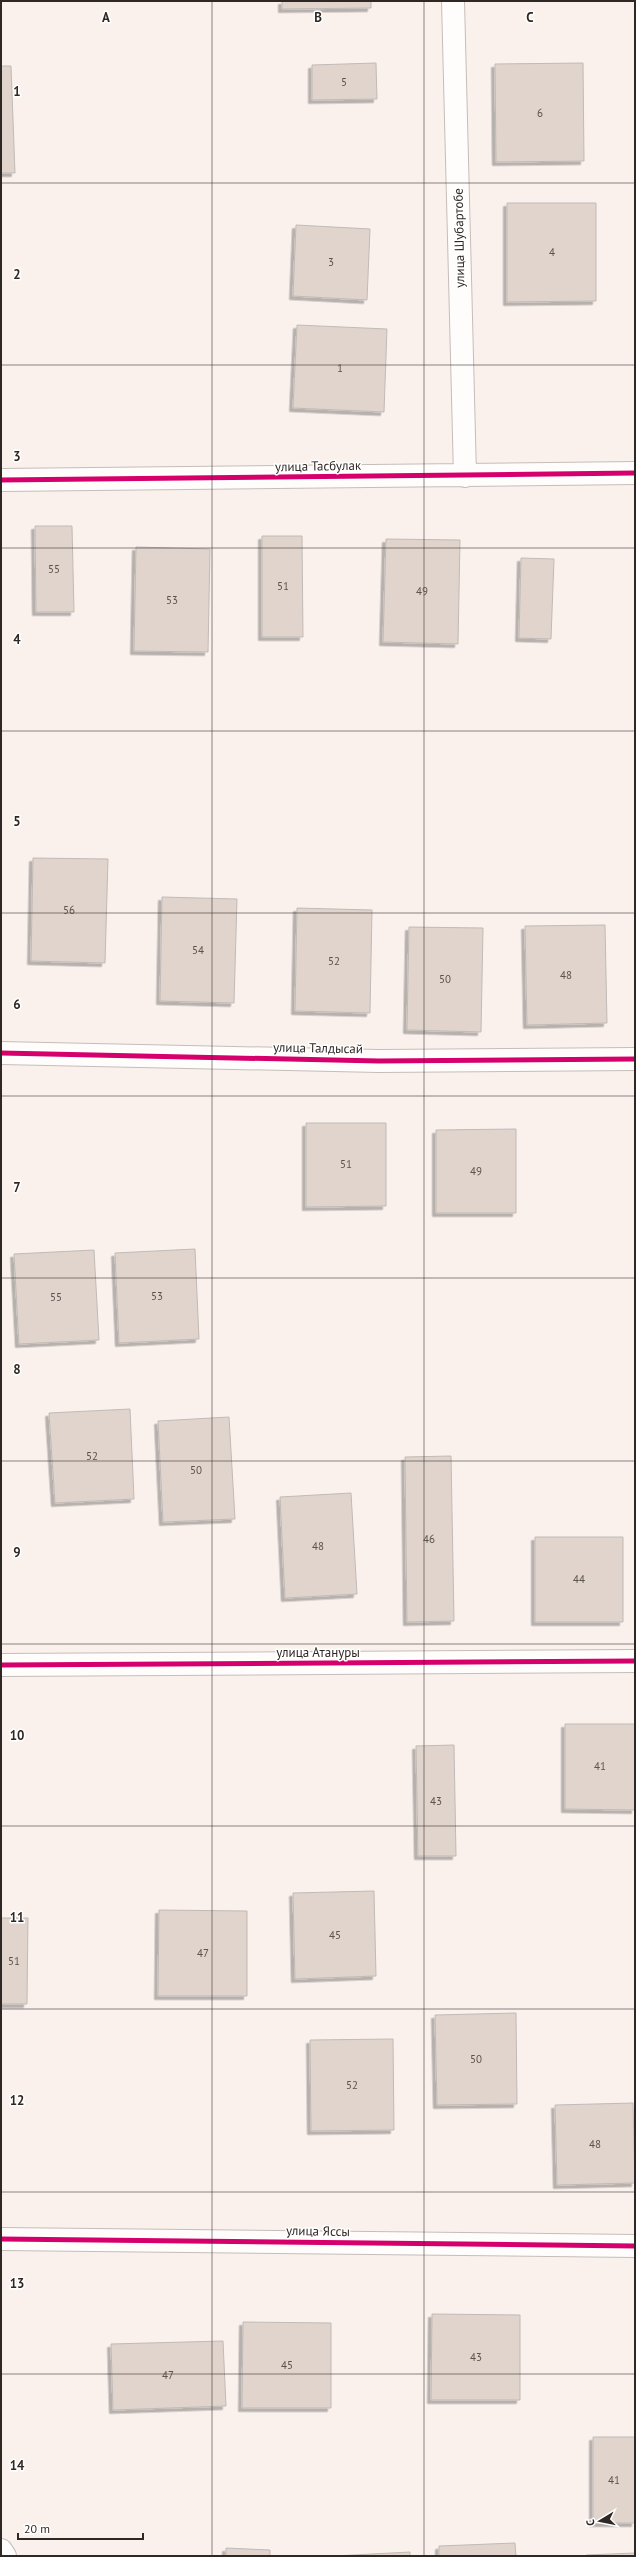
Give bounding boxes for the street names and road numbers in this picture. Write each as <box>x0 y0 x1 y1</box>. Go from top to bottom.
street label: улица Шубартобе <box>450 188 468 288</box>
street label: улица Тасбулак <box>275 457 362 475</box>
street label: улица Талдысай <box>273 1039 363 1057</box>
street label: улица Атануры <box>276 1644 360 1661</box>
street label: улица Яссы <box>286 2222 350 2240</box>

